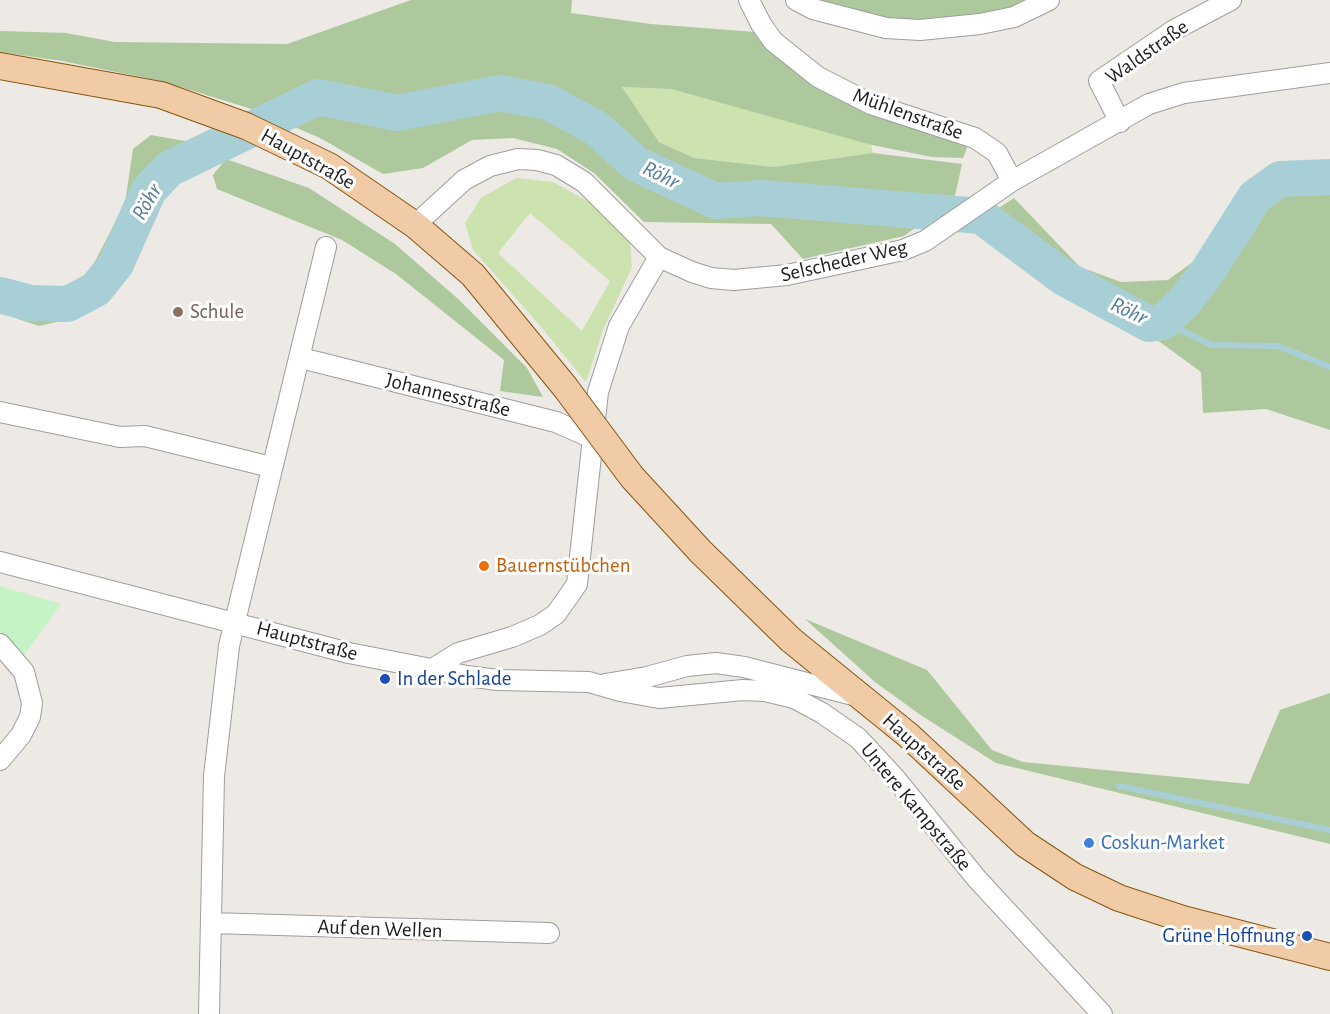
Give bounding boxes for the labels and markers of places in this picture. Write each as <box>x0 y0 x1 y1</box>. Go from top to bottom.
place label: Schule <box>190 299 244 325</box>
marker: Schule <box>171 305 185 319</box>
place label: Bauernstübchen <box>496 553 630 579</box>
marker: Bauernstübchen <box>477 559 491 573</box>
place label: In der Schlade <box>397 666 511 692</box>
marker: In der Schlade <box>378 672 392 686</box>
place label: Coskun-Market <box>1101 830 1225 856</box>
marker: Coskun-Market <box>1082 836 1096 850</box>
place label: Grüne Hoffnung <box>1163 923 1295 949</box>
marker: Grüne Hoffnung <box>1300 929 1314 943</box>

